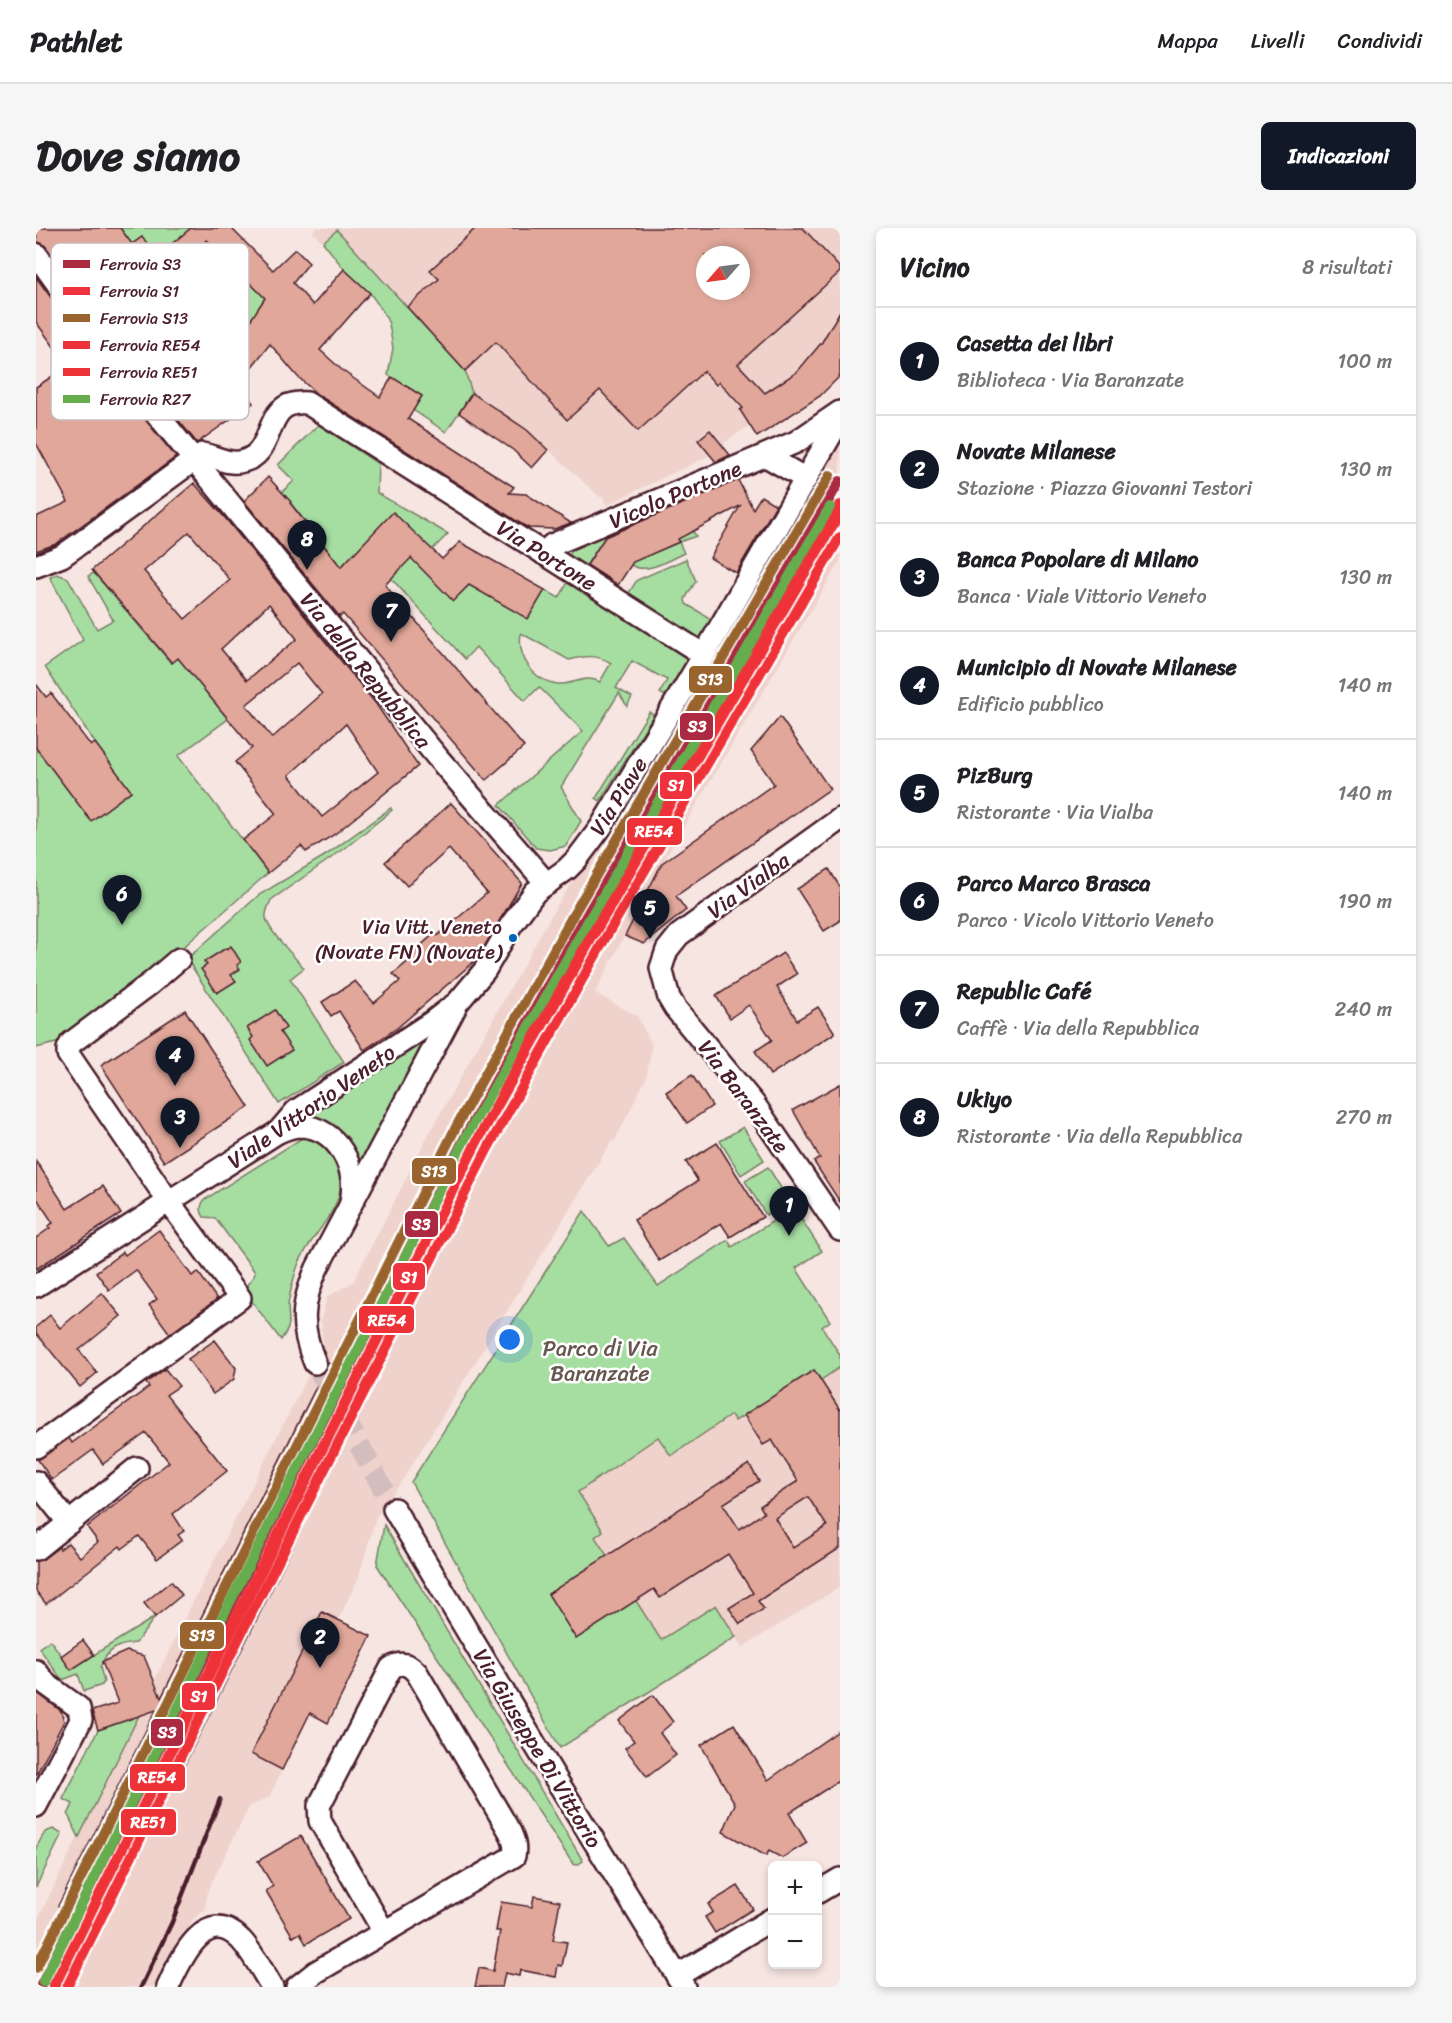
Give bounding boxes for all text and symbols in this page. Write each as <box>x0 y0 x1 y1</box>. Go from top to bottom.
text: Pathlet <box>30 17 123 66</box>
text: Mappa <box>1157 22 1218 60</box>
text: Livelli <box>1251 22 1305 60</box>
text: Condividi <box>1338 22 1422 60</box>
text: Dove siamo <box>36 119 240 193</box>
button: Indicazioni <box>1261 122 1416 190</box>
legend <box>51 243 249 420</box>
text: Vicino <box>900 244 970 290</box>
north arrow <box>696 246 750 300</box>
text: Ferrovia S3 <box>100 250 181 279</box>
text: 8 risultati <box>1302 250 1392 285</box>
text: Ferrovia S1 <box>100 277 179 306</box>
text: Ferrovia S13 <box>100 304 188 333</box>
text: Casetta dei libri <box>957 324 1112 363</box>
text: Ferrovia RE54 <box>100 331 201 360</box>
text: 1 <box>915 344 924 379</box>
text: 100 m <box>1338 344 1392 379</box>
text: Ferrovia RE51 <box>100 358 198 387</box>
text: Biblioteca · Via Baranzate <box>957 363 1184 398</box>
text: Ferrovia R27 <box>100 385 191 414</box>
text: Novate Milanese <box>957 432 1116 471</box>
street label: Vicolo Portone <box>603 449 748 540</box>
text: 2 <box>914 452 925 487</box>
text: 130 m <box>1339 452 1392 487</box>
text: Stazione · Piazza Giovanni Testori <box>957 471 1252 506</box>
street label: Via Portone <box>489 509 605 602</box>
pin: 8 <box>288 520 326 570</box>
text: Banca Popolare di Milano <box>957 540 1199 579</box>
text: 3 <box>914 560 925 595</box>
text: 130 m <box>1339 560 1392 595</box>
text: Banca · Viale Vittorio Veneto <box>957 579 1207 614</box>
street label: Via della Repubblica <box>290 583 442 758</box>
pin: 7 <box>372 592 410 642</box>
text: Municipio di Novate Milanese <box>957 648 1237 687</box>
line badge: S13 <box>688 665 733 694</box>
text: S13 <box>696 665 723 694</box>
text: 4 <box>913 668 926 703</box>
text: 140 m <box>1338 668 1392 703</box>
text: Edificio pubblico <box>957 687 1104 722</box>
line badge: S3 <box>679 712 714 741</box>
text: S3 <box>687 712 707 741</box>
street label: Via Piave <box>579 749 658 844</box>
text: PizBurg <box>957 756 1033 795</box>
line badge: S1 <box>659 771 693 800</box>
text: S1 <box>667 771 685 800</box>
text: 5 <box>913 776 926 811</box>
text: 140 m <box>1338 776 1392 811</box>
text: Ristorante · Via Vialba <box>957 795 1153 830</box>
line badge: RE54 <box>626 817 683 846</box>
text: RE54 <box>634 817 673 846</box>
street label: Via Vialba <box>698 841 799 929</box>
text: Parco Marco Brasca <box>957 864 1150 903</box>
pin: 6 <box>102 876 142 925</box>
text: 6 <box>914 884 925 919</box>
text: 190 m <box>1338 884 1392 919</box>
pin: 5 <box>630 890 670 939</box>
text: Parco · Vicolo Vittorio Veneto <box>957 903 1214 938</box>
place label: Via Vitt. Veneto (Novate FN) (Novate) <box>315 910 503 970</box>
marker: Via Vitt. Veneto (Novate FN) (Novate) <box>507 932 519 944</box>
text: Republic Café <box>957 972 1092 1011</box>
text: 7 <box>914 992 925 1027</box>
text: 240 m <box>1335 992 1392 1027</box>
text: Caffè · Via della Repubblica <box>957 1011 1199 1046</box>
street label: Via Baranzate <box>687 1031 800 1162</box>
street label: Viale Vittorio Veneto <box>219 1034 404 1179</box>
pin: 4 <box>156 1036 194 1086</box>
text: Ukiyo <box>957 1080 1012 1119</box>
pin: 3 <box>160 1098 200 1148</box>
text: 8 <box>913 1100 926 1135</box>
text: 270 m <box>1336 1100 1392 1135</box>
text: Ristorante · Via della Repubblica <box>957 1119 1242 1154</box>
line badge: S13 <box>411 1157 457 1185</box>
text: S13 <box>420 1157 447 1186</box>
pin: 1 <box>770 1186 808 1236</box>
line badge: S3 <box>404 1210 439 1238</box>
text: S3 <box>411 1210 431 1239</box>
line badge: S1 <box>392 1262 426 1291</box>
text: S1 <box>400 1263 418 1292</box>
line badge: RE54 <box>358 1305 415 1334</box>
text: RE54 <box>367 1306 406 1335</box>
your location <box>495 1325 524 1354</box>
park label: Parco di Via Baranzate <box>543 1329 658 1393</box>
pin: 2 <box>300 1618 340 1668</box>
line badge: S13 <box>179 1621 225 1650</box>
text: S13 <box>188 1621 215 1650</box>
street label: Via Giuseppe Di Vittorio <box>462 1641 613 1856</box>
line badge: S1 <box>181 1682 216 1711</box>
text: S1 <box>190 1682 208 1711</box>
line badge: S3 <box>150 1718 184 1747</box>
text: S3 <box>157 1718 177 1747</box>
line badge: RE54 <box>129 1763 186 1792</box>
text: RE54 <box>137 1763 176 1792</box>
line badge: RE51 <box>120 1808 177 1836</box>
text: RE51 <box>129 1808 166 1837</box>
map controls <box>768 1861 822 1969</box>
button: + <box>768 1861 822 1915</box>
button: − <box>768 1915 822 1969</box>

